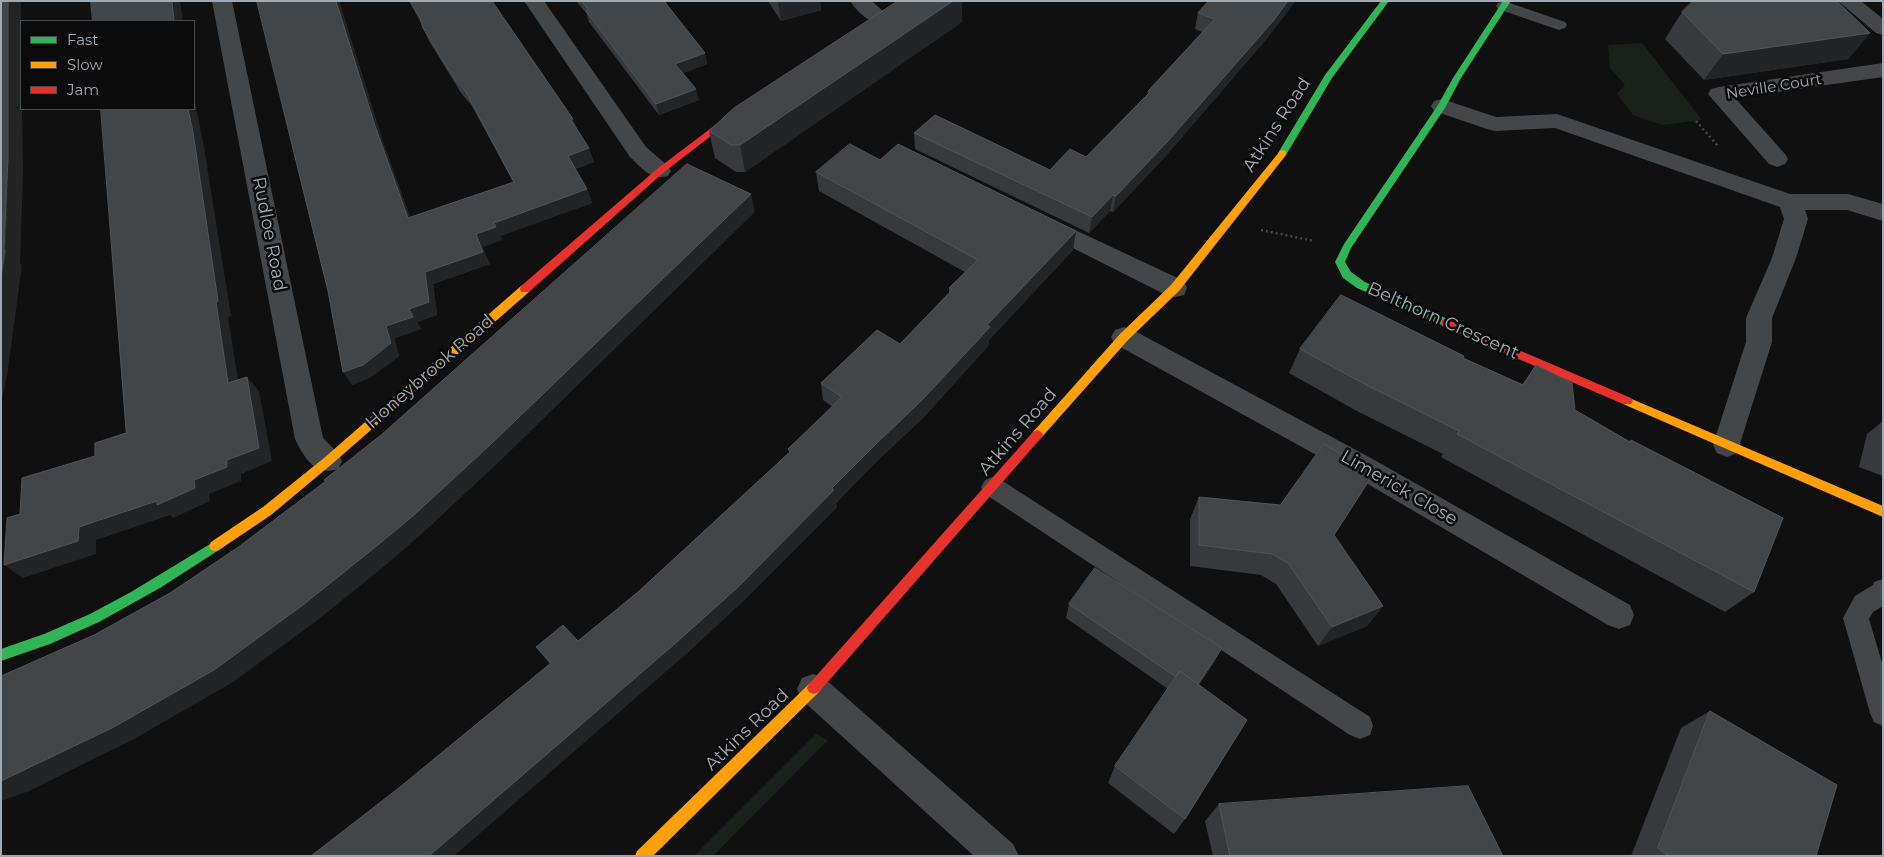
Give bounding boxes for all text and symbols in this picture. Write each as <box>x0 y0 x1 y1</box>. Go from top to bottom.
legend <box>20 20 195 110</box>
text: Fast <box>67 30 98 49</box>
text: Slow <box>67 55 103 74</box>
street label: Neville Court <box>1725 71 1823 103</box>
street label: Atkins Road <box>1238 74 1316 176</box>
text: Jam <box>67 80 99 99</box>
street label: Rudloe Road <box>247 175 291 293</box>
street label: Belthorn Crescent <box>1364 278 1522 364</box>
street label: Honeybrook Road <box>361 310 499 434</box>
street label: Atkins Road <box>974 384 1062 480</box>
street label: Limerick Close <box>1337 446 1461 530</box>
street label: Atkins Road <box>700 685 794 775</box>

